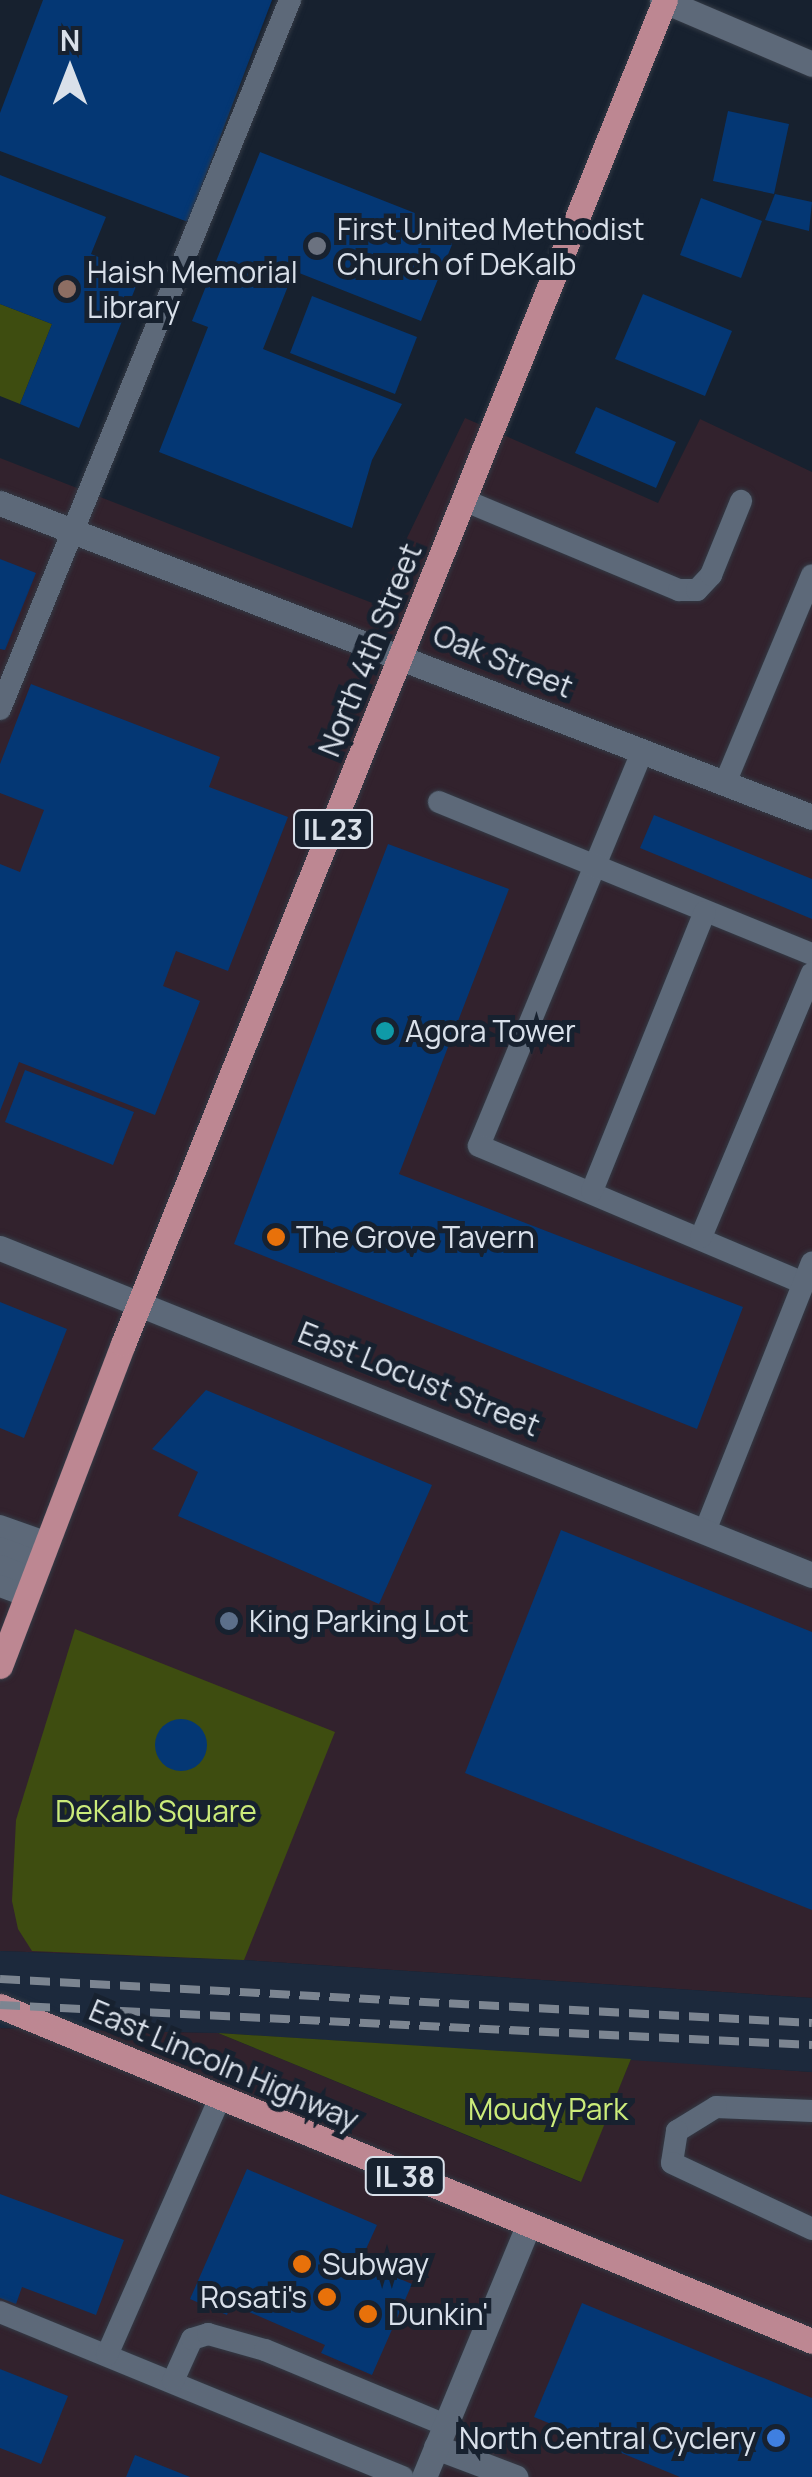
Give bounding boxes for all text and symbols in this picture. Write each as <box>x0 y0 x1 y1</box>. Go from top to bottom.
north arrow <box>20 20 120 120</box>
text: N <box>60 21 80 59</box>
place label: First United Methodist Church of DeKalb <box>337 211 645 282</box>
marker: First United Methodist Church of DeKalb <box>306 235 328 257</box>
place label: Haish Memorial Library <box>87 254 298 324</box>
marker: Haish Memorial Library <box>56 278 78 300</box>
street label: North 4th Street <box>311 538 429 762</box>
street label: Oak Street <box>428 617 578 705</box>
road number: IL 23 <box>290 806 376 852</box>
place label: Agora Tower <box>405 1013 576 1049</box>
marker: Agora Tower <box>374 1020 396 1042</box>
place label: The Grove Tavern <box>296 1219 535 1255</box>
marker: The Grove Tavern <box>265 1226 287 1248</box>
street label: East Locust Street <box>293 1314 545 1444</box>
place label: King Parking Lot <box>249 1603 469 1639</box>
marker: King Parking Lot <box>218 1610 240 1632</box>
park label: DeKalb Square <box>55 1793 257 1829</box>
street label: East Lincoln Highway <box>84 1992 364 2138</box>
park label: Moudy Park <box>468 2091 628 2127</box>
road number: IL 38 <box>362 2153 448 2199</box>
place label: Subway <box>322 2246 429 2282</box>
marker: Subway <box>291 2253 313 2275</box>
place label: Rosati's <box>200 2279 307 2315</box>
marker: Rosati's <box>316 2286 338 2308</box>
place label: Dunkin' <box>388 2296 489 2332</box>
marker: Dunkin' <box>357 2303 379 2325</box>
place label: North Central Cyclery <box>459 2420 756 2456</box>
marker: North Central Cyclery <box>765 2427 787 2449</box>

